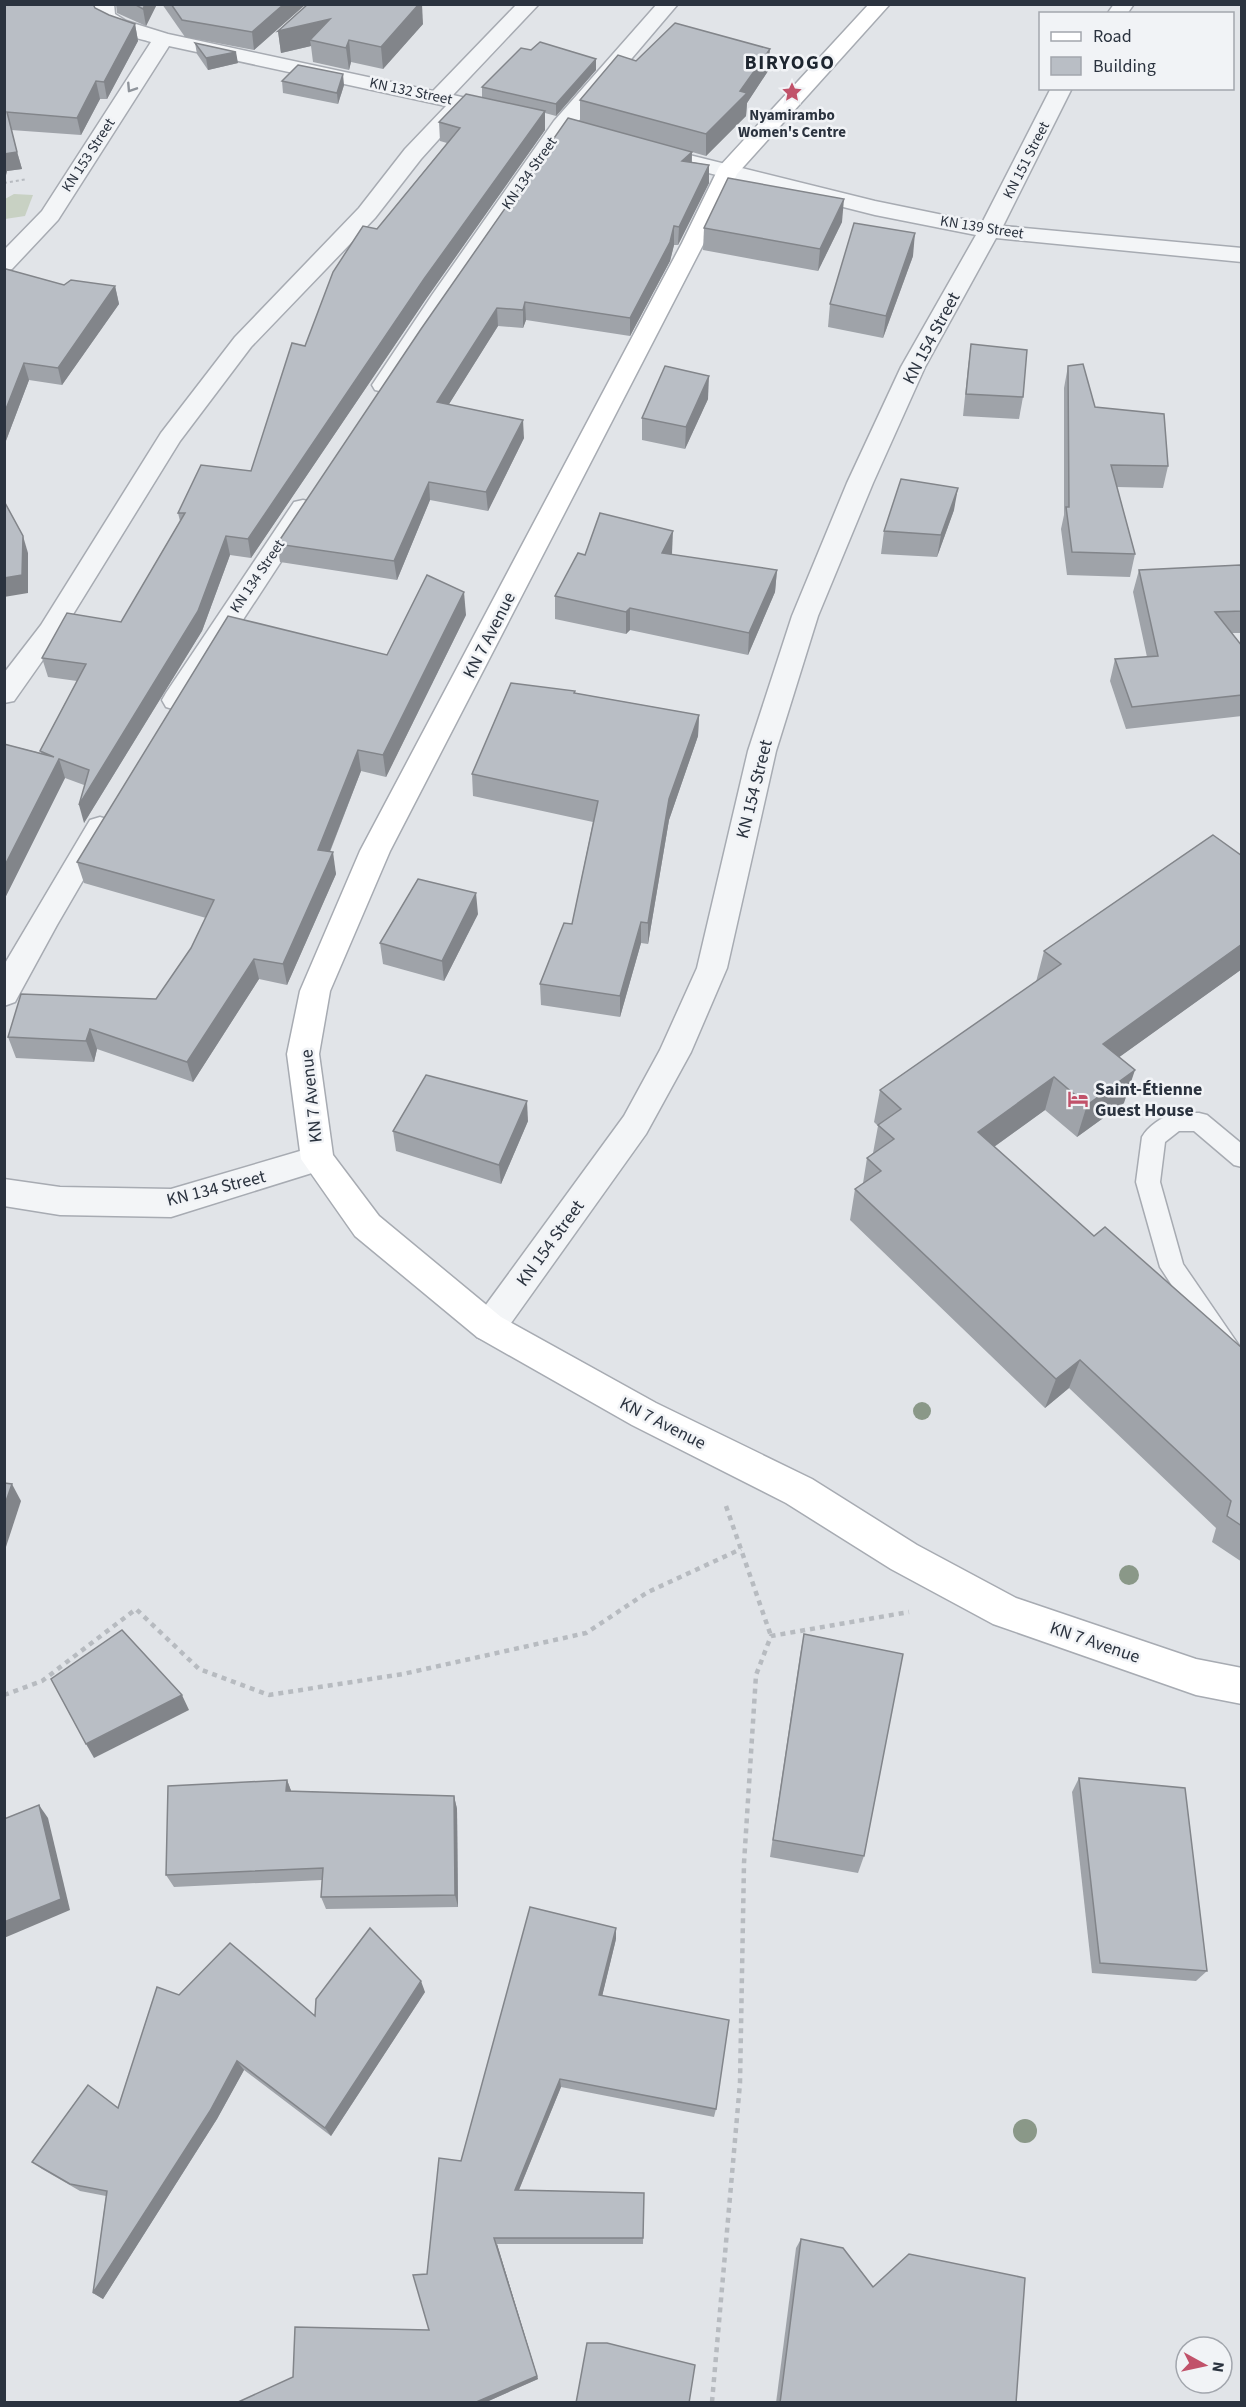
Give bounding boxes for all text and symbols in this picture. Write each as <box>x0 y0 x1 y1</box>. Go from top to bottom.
legend <box>1039 12 1234 90</box>
text: Road <box>1093 24 1132 49</box>
district label: BIRYOGO <box>745 49 835 77</box>
text: Building <box>1093 54 1156 79</box>
street label: KN 132 Street <box>367 72 454 111</box>
place icon: Nyamirambo Women's Centre <box>780 80 804 104</box>
one-way arrow <box>127 82 139 92</box>
place label: Nyamirambo Women's Centre <box>738 105 846 143</box>
street label: KN 153 Street <box>57 114 120 196</box>
street label: KN 151 Street <box>998 118 1055 203</box>
street label: KN 134 Street <box>497 133 562 214</box>
street label: KN 139 Street <box>939 211 1025 244</box>
street label: KN 154 Street <box>897 288 966 389</box>
street label: KN 134 Street <box>225 535 290 617</box>
street label: KN 7 Avenue <box>457 588 522 683</box>
street label: KN 154 Street <box>730 737 779 841</box>
street label: KN 7 Avenue <box>294 1048 329 1144</box>
place label: Saint-Étienne Guest House <box>1095 1077 1202 1123</box>
hotel icon: Saint-Étienne Guest House <box>1066 1087 1090 1111</box>
street label: KN 134 Street <box>164 1164 268 1213</box>
street label: KN 154 Street <box>511 1195 590 1292</box>
street label: KN 7 Avenue <box>615 1391 710 1456</box>
street label: KN 7 Avenue <box>1046 1615 1143 1670</box>
north arrow <box>1174 2335 1234 2395</box>
text: N <box>1206 2360 1229 2374</box>

